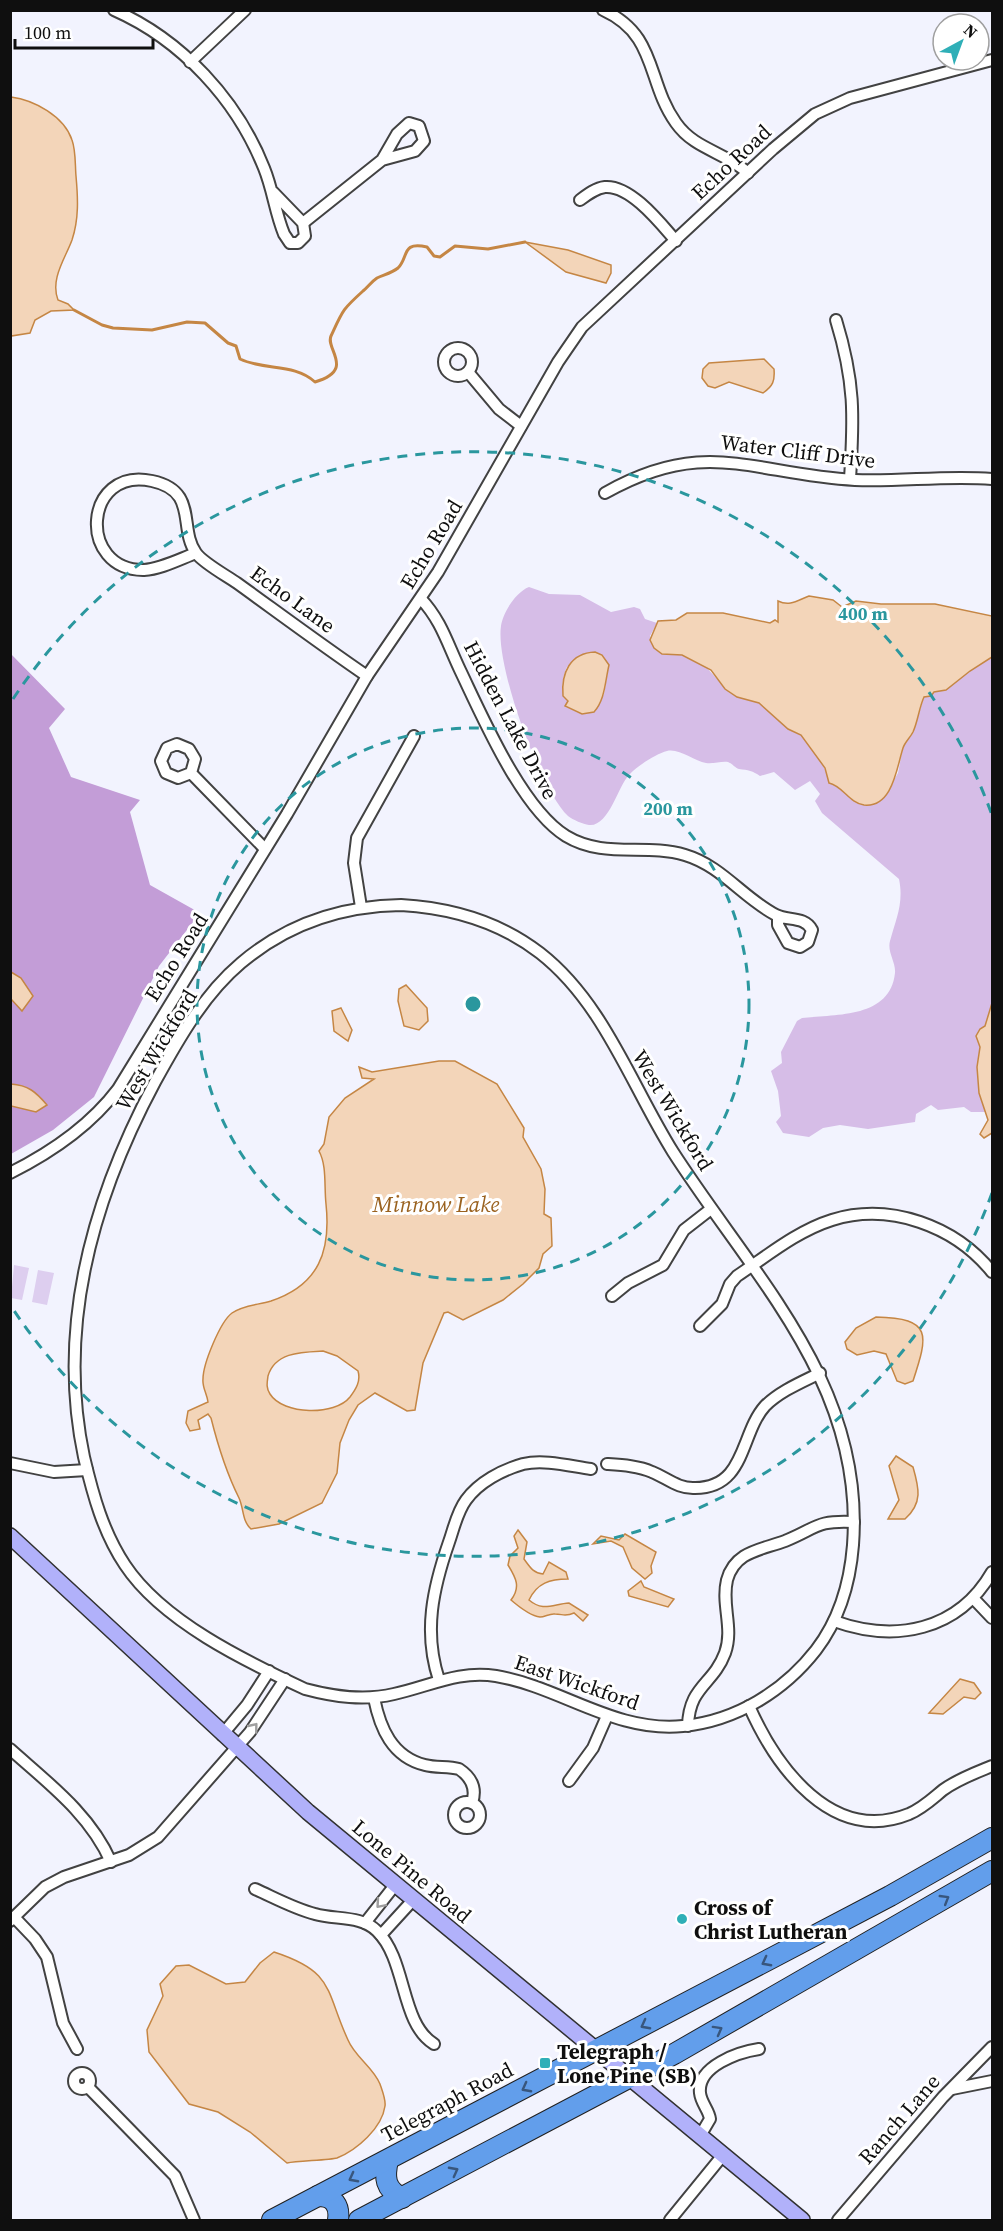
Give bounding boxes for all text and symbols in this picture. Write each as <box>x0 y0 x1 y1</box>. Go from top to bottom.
scale bar <box>15 12 153 50</box>
north arrow <box>931 12 991 72</box>
text: N <box>959 19 983 43</box>
text: 100 m <box>24 20 71 45</box>
street label: Echo Road <box>685 117 777 206</box>
street label: Water Cliff Drive <box>719 427 877 475</box>
street label: Echo Road <box>393 494 469 594</box>
street label: Echo Lane <box>245 558 341 640</box>
text: 400 m <box>838 601 888 626</box>
street label: Hidden Lake Drive <box>457 636 565 804</box>
text: 200 m <box>643 796 693 821</box>
street label: Echo Road <box>137 907 215 1007</box>
street label: West Wickford <box>108 984 204 1116</box>
centre of rings <box>463 994 483 1014</box>
street label: West Wickford <box>625 1044 721 1176</box>
water label: Minnow Lake <box>372 1189 499 1219</box>
street label: East Wickford <box>511 1647 643 1717</box>
one-way arrow <box>246 1722 257 1733</box>
street label: Lone Pine Road <box>346 1813 478 1929</box>
place label: Cross of Christ Lutheran <box>694 1893 847 1946</box>
one-way arrow <box>939 1895 949 1907</box>
one-way arrow <box>376 1897 387 1908</box>
marker: Cross of Christ Lutheran <box>675 1912 689 1926</box>
one-way arrow <box>761 1954 772 1966</box>
one-way arrow <box>640 2018 651 2030</box>
one-way arrow <box>711 2025 722 2037</box>
place label: Telegraph / Lone Pine (SB) <box>557 2037 697 2090</box>
street label: Telegraph Road <box>376 2055 518 2149</box>
marker: Telegraph / Lone Pine (SB) <box>538 2056 552 2070</box>
street label: Ranch Lane <box>852 2068 946 2170</box>
one-way arrow <box>522 2081 532 2092</box>
one-way arrow <box>448 2167 458 2178</box>
one-way arrow <box>349 2171 359 2182</box>

